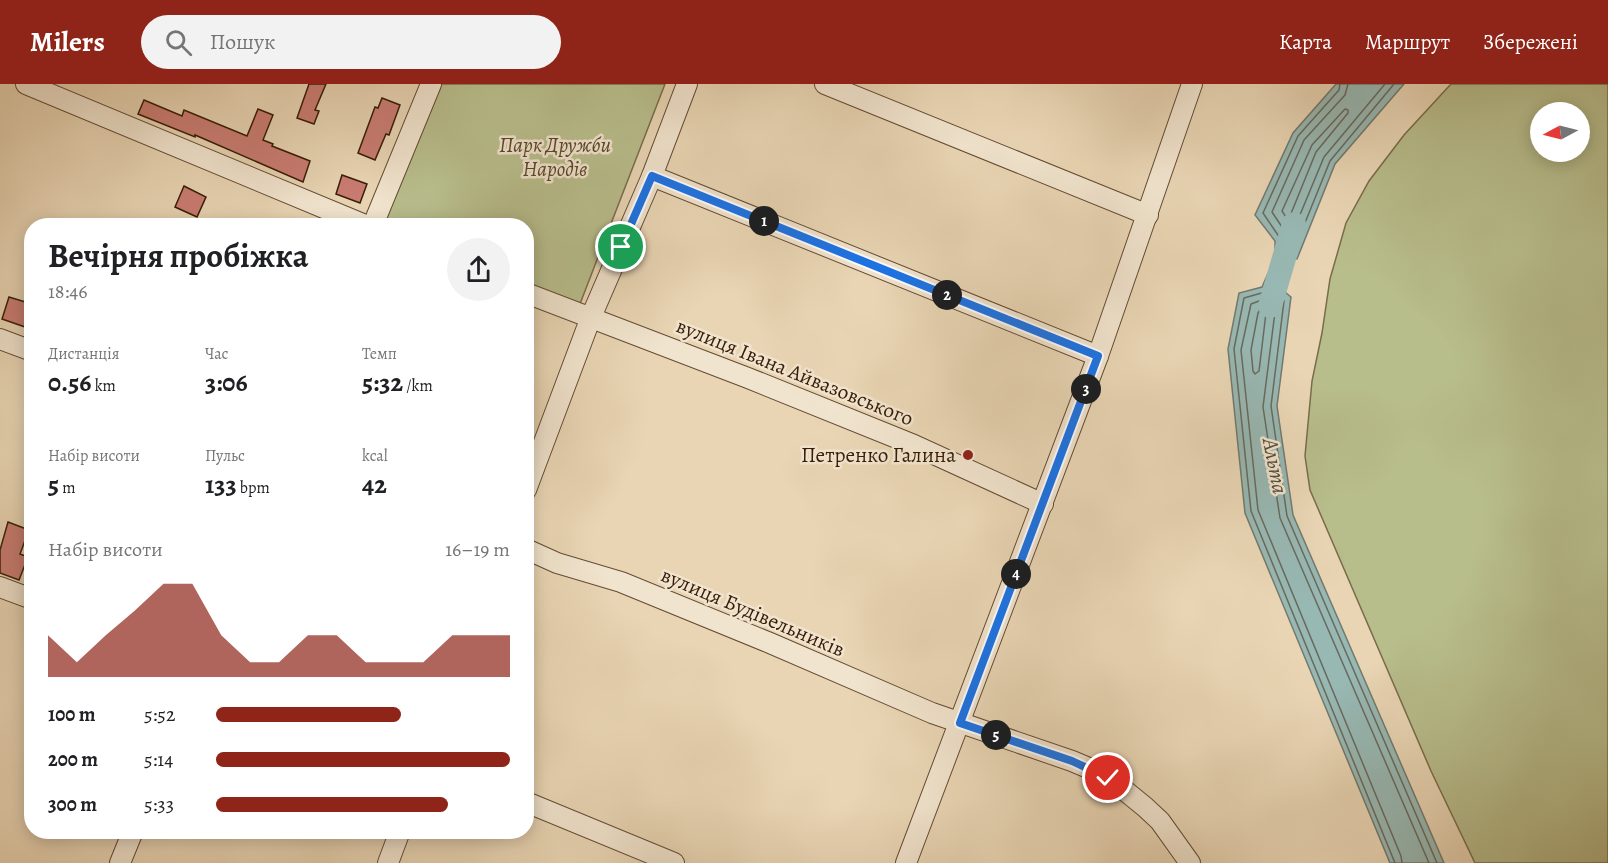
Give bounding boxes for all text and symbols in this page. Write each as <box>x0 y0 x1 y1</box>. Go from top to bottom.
search box <box>141 15 561 69</box>
text: Milers <box>30 23 105 61</box>
icon: search <box>162 26 195 59</box>
text: Пошук <box>210 27 276 57</box>
text: Карта <box>1279 28 1332 56</box>
text: Маршрут <box>1365 28 1450 56</box>
text: Збережені <box>1483 28 1578 56</box>
north arrow <box>1530 102 1590 162</box>
map controls <box>1530 102 1590 162</box>
park label: Парк Дружби Народів <box>499 131 611 183</box>
pin: 1 <box>749 206 779 236</box>
text: 1 <box>761 210 767 232</box>
pin <box>595 221 646 272</box>
icon: arrive <box>604 230 637 263</box>
text: Вечірня пробіжка <box>48 233 308 278</box>
button: share <box>447 238 510 301</box>
text: 18:46 <box>48 278 88 305</box>
pin: 2 <box>932 280 962 310</box>
text: 2 <box>943 284 951 306</box>
street label: вулиця Івана Айвазовського <box>672 312 918 432</box>
text: Дистанція <box>48 343 119 365</box>
text: Час <box>205 343 229 365</box>
text: Темп <box>362 343 397 365</box>
text: 0.56 <box>48 365 91 400</box>
text: 3:06 <box>205 365 248 400</box>
text: 5:32 <box>362 365 403 400</box>
pin: 3 <box>1071 374 1101 404</box>
text: km <box>91 375 116 397</box>
text: /km <box>403 375 433 397</box>
text: 3 <box>1083 378 1089 400</box>
water label: Альта <box>1255 435 1295 497</box>
place label: Петренко Галина <box>801 441 956 469</box>
text: Набір висоти <box>48 445 140 467</box>
text: Пульс <box>205 445 245 467</box>
text: kcal <box>362 445 388 467</box>
marker: Петренко Галина <box>961 448 975 462</box>
text: 5 <box>48 467 59 502</box>
text: 133 <box>205 467 237 502</box>
text: 42 <box>362 467 387 502</box>
text: m <box>59 477 76 499</box>
text: bpm <box>237 477 270 499</box>
text: Набір висоти <box>48 536 163 563</box>
text: 16–19 m <box>445 536 510 563</box>
pin: 4 <box>1001 559 1031 589</box>
street label: вулиця Будівельників <box>657 561 849 663</box>
text: 4 <box>1012 563 1020 585</box>
text: 100 m <box>48 701 96 728</box>
text: 5:52 <box>144 701 175 728</box>
pin: 5 <box>981 720 1011 750</box>
text: 5 <box>993 724 999 746</box>
text: 200 m <box>48 746 98 773</box>
text: 5:14 <box>144 746 173 773</box>
pin <box>1082 752 1133 803</box>
icon: check <box>1091 761 1124 794</box>
text: 300 m <box>48 791 97 818</box>
text: 5:33 <box>144 791 174 818</box>

